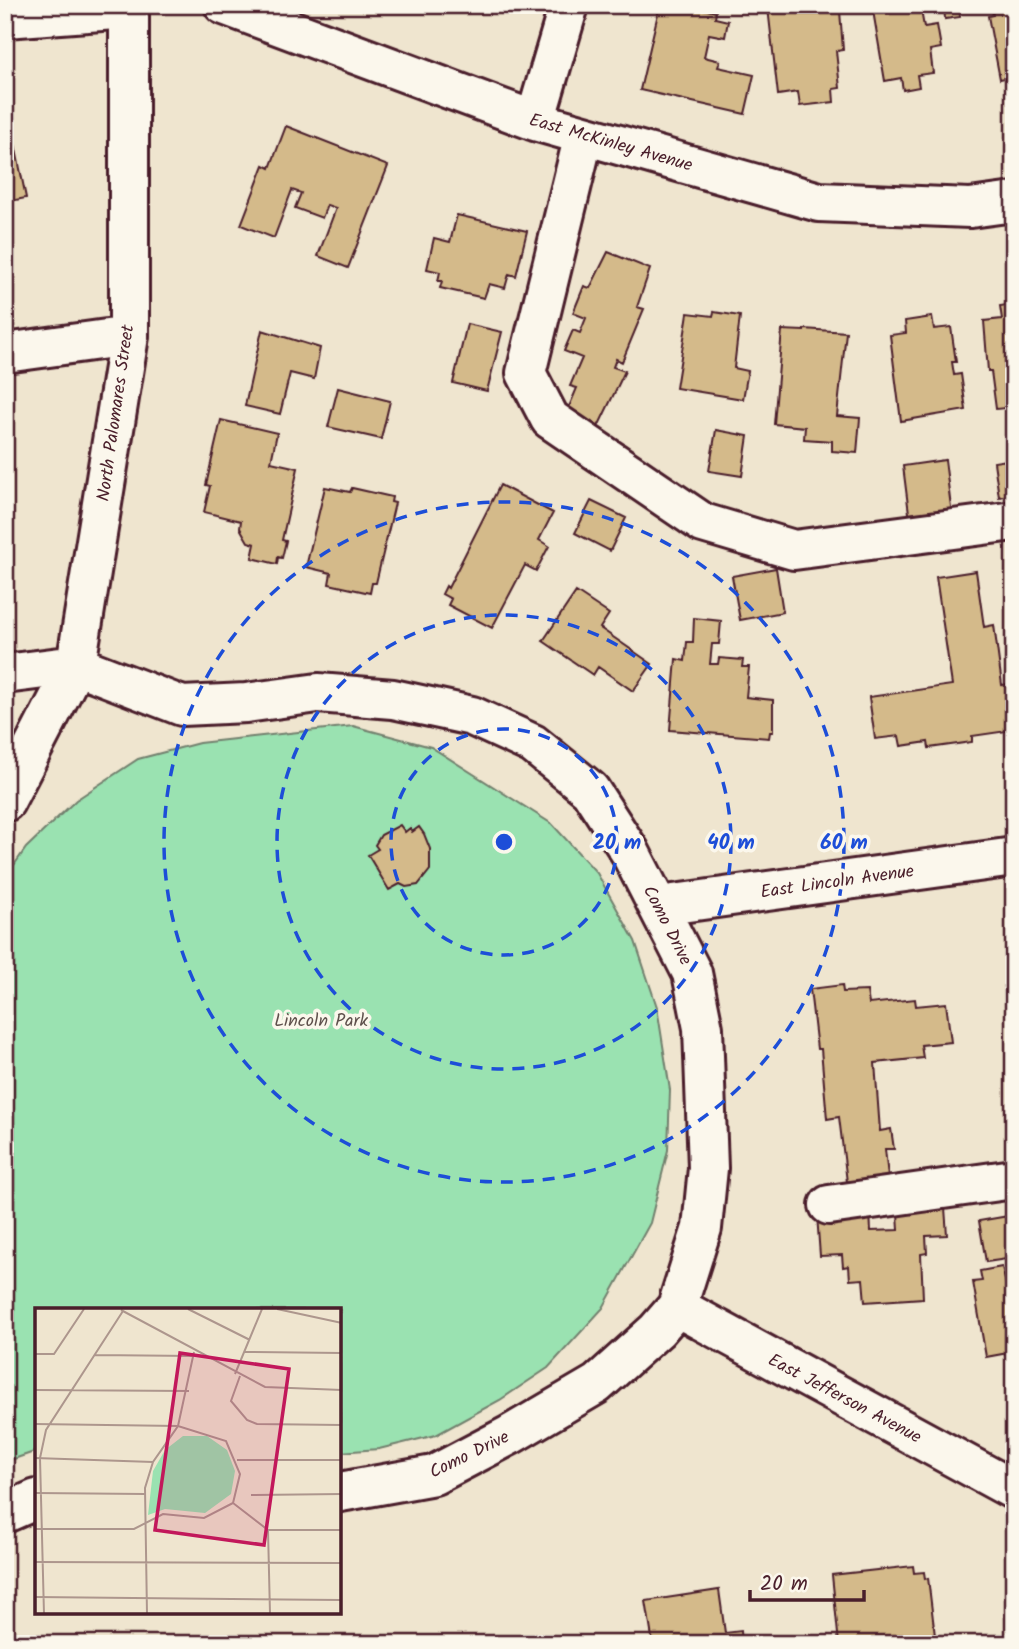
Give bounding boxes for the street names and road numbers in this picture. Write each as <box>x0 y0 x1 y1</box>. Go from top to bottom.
street label: East McKinley Avenue <box>525 106 696 181</box>
street label: North Palomares Street <box>90 322 143 503</box>
street label: East Lincoln Avenue <box>758 857 916 908</box>
street label: Como Drive <box>634 881 699 971</box>
street label: East Jefferson Avenue <box>762 1346 926 1452</box>
street label: Como Drive <box>425 1423 515 1487</box>

